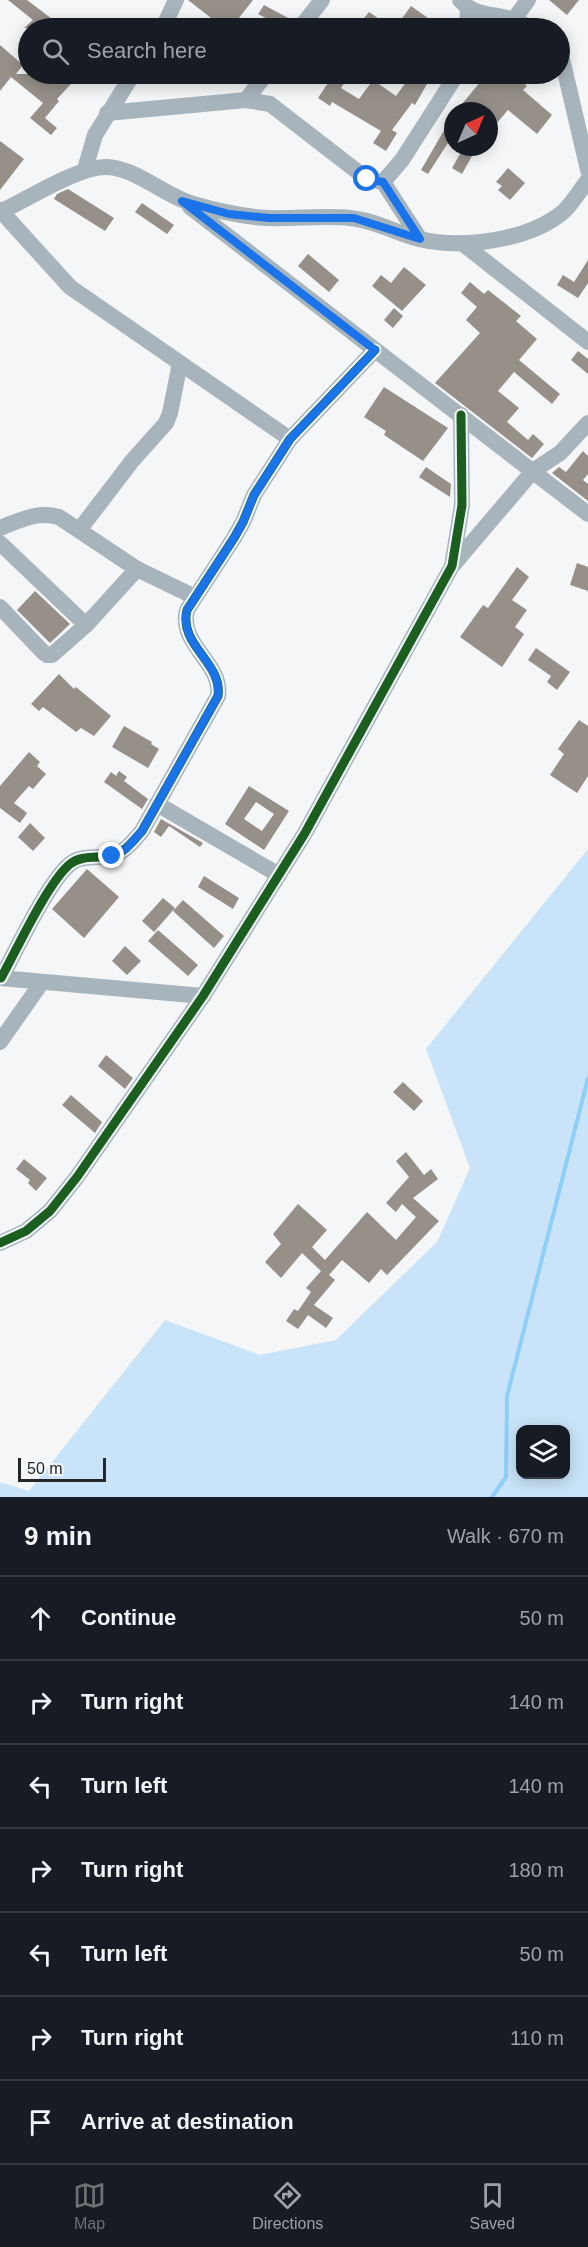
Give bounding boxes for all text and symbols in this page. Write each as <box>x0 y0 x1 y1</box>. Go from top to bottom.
search box <box>18 18 570 84</box>
icon: search <box>39 35 72 68</box>
text: Search here <box>87 38 207 63</box>
north arrow <box>444 102 498 156</box>
route start <box>353 165 379 191</box>
route end <box>98 842 124 868</box>
map controls <box>516 1425 570 1479</box>
button: layers <box>516 1425 570 1479</box>
scale bar <box>18 1455 106 1482</box>
text: 50 m <box>27 1460 63 1477</box>
text: 9 min <box>24 1521 92 1551</box>
text: Walk · 670 m <box>447 1525 564 1547</box>
icon: ahead <box>24 1602 57 1635</box>
text: Continue <box>81 1605 176 1630</box>
text: 50 m <box>520 1607 564 1629</box>
icon: right <box>24 1686 57 1719</box>
text: Turn right <box>81 1689 183 1714</box>
text: 140 m <box>508 1691 564 1713</box>
icon: left <box>24 1770 57 1803</box>
text: Turn left <box>81 1773 167 1798</box>
text: 140 m <box>508 1775 564 1797</box>
icon: right <box>24 1854 57 1887</box>
text: Turn right <box>81 1857 183 1882</box>
text: 180 m <box>508 1859 564 1881</box>
icon: left <box>24 1938 57 1971</box>
text: Turn left <box>81 1941 167 1966</box>
text: 50 m <box>520 1943 564 1965</box>
icon: right <box>24 2022 57 2055</box>
text: Turn right <box>81 2025 183 2050</box>
text: 110 m <box>510 2027 564 2049</box>
icon: arrive <box>24 2106 57 2139</box>
text: Arrive at destination <box>81 2109 294 2134</box>
tab: Map <box>73 2179 106 2233</box>
tab: Directions <box>252 2179 323 2233</box>
tab: Saved <box>470 2179 515 2233</box>

